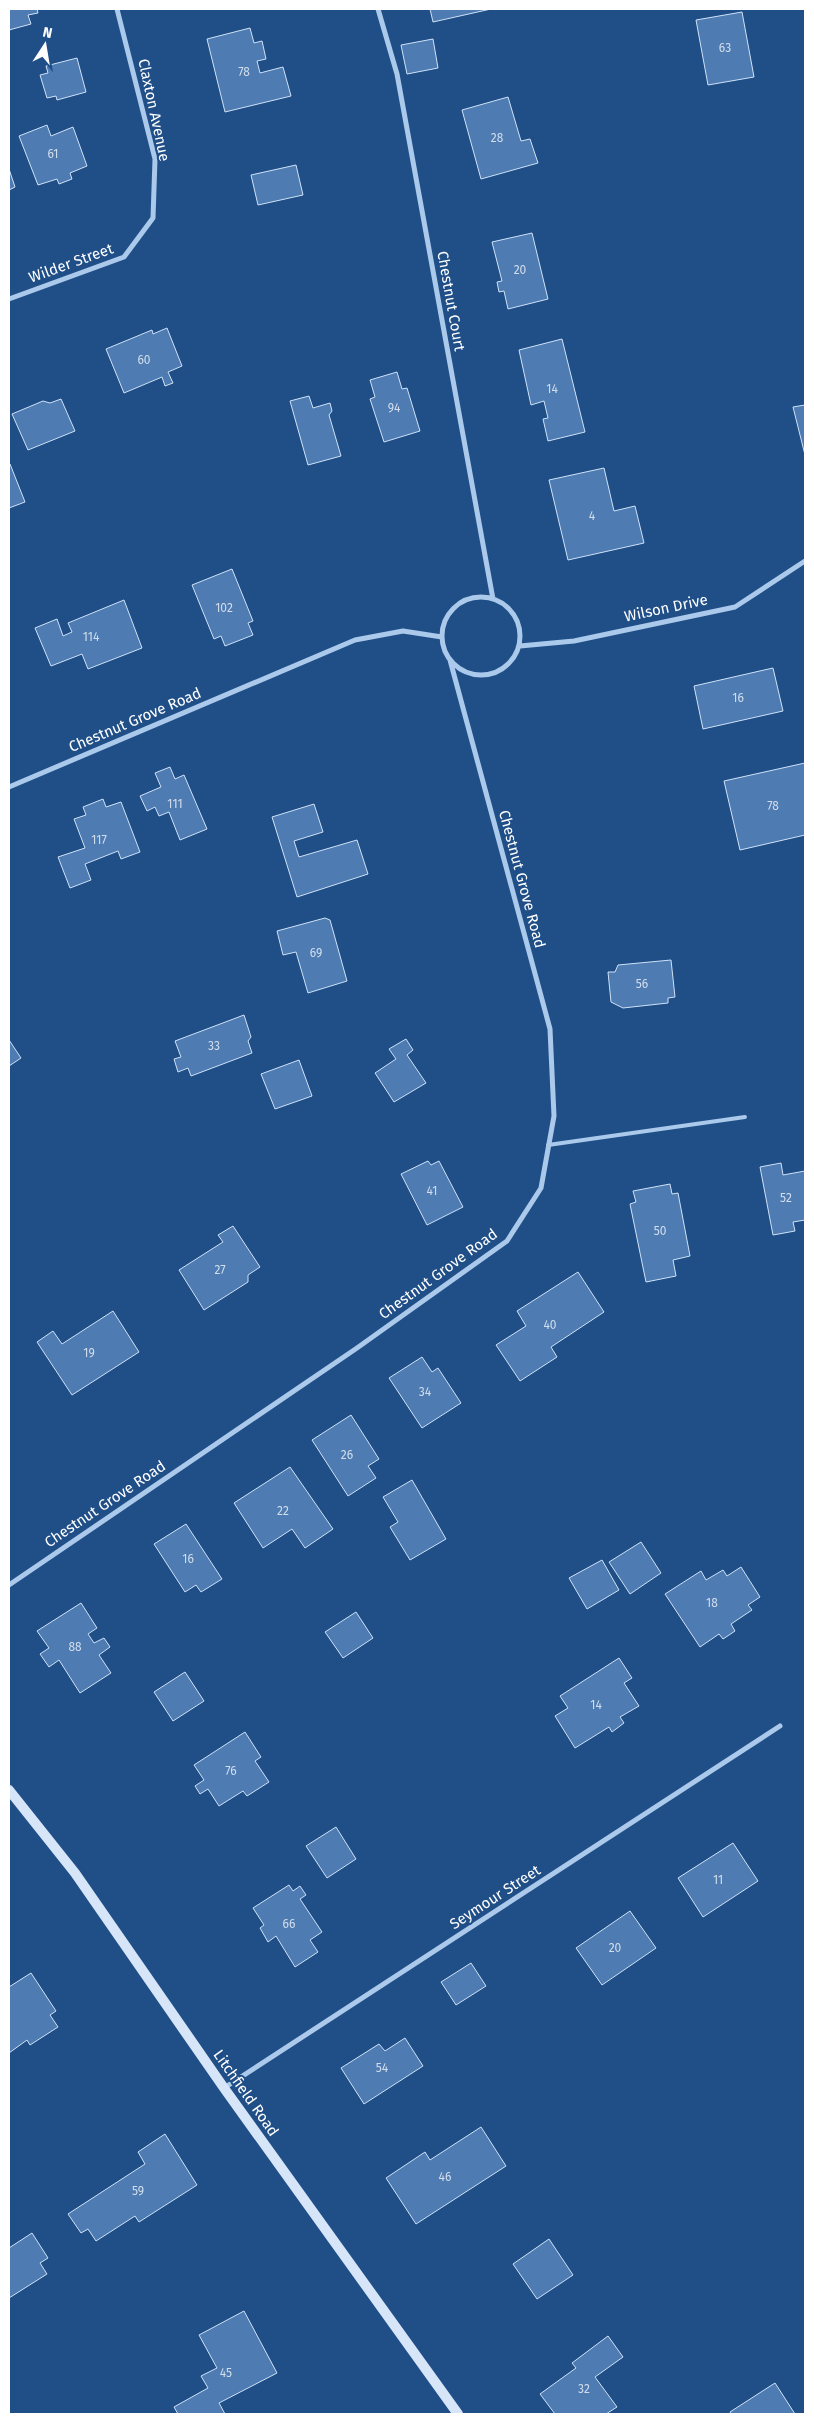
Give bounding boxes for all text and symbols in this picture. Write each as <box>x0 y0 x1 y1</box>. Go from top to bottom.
north arrow <box>20 20 70 70</box>
text: N <box>41 23 54 42</box>
house number: 63 <box>719 41 731 55</box>
street label: Claxton Avenue <box>134 57 174 163</box>
house number: 78 <box>238 65 250 79</box>
house number: 28 <box>491 131 504 145</box>
house number: 61 <box>47 147 59 161</box>
street label: Wilder Street <box>26 239 116 287</box>
street label: Chestnut Court <box>433 250 469 353</box>
house number: 20 <box>514 263 527 277</box>
house number: 60 <box>137 353 151 367</box>
house number: 14 <box>546 382 558 396</box>
house number: 94 <box>388 401 401 415</box>
house number: 4 <box>589 509 596 523</box>
street label: Wilson Drive <box>623 590 709 626</box>
house number: 102 <box>215 601 233 615</box>
house number: 114 <box>83 630 100 644</box>
street label: Chestnut Grove Road <box>66 684 204 756</box>
house number: 16 <box>732 691 744 705</box>
house number: 111 <box>167 797 183 811</box>
house number: 78 <box>767 799 779 813</box>
street label: Chestnut Grove Road <box>495 808 549 950</box>
house number: 117 <box>91 833 107 847</box>
house number: 69 <box>310 946 322 960</box>
house number: 56 <box>636 977 648 991</box>
house number: 33 <box>208 1039 220 1053</box>
house number: 41 <box>427 1184 437 1198</box>
house number: 52 <box>780 1191 792 1205</box>
house number: 50 <box>654 1224 667 1238</box>
street label: Chestnut Grove Road <box>375 1225 501 1323</box>
house number: 27 <box>214 1263 226 1277</box>
house number: 40 <box>543 1318 557 1332</box>
house number: 19 <box>83 1346 95 1360</box>
house number: 34 <box>419 1385 432 1399</box>
house number: 26 <box>341 1448 353 1462</box>
street label: Chestnut Grove Road <box>41 1457 169 1551</box>
house number: 22 <box>277 1504 289 1518</box>
house number: 16 <box>182 1552 194 1566</box>
house number: 18 <box>706 1596 718 1610</box>
house number: 88 <box>68 1640 82 1654</box>
house number: 14 <box>590 1698 602 1712</box>
house number: 76 <box>225 1764 237 1778</box>
street label: Seymour Street <box>446 1861 544 1933</box>
house number: 11 <box>713 1873 723 1887</box>
house number: 66 <box>283 1917 295 1931</box>
house number: 20 <box>609 1941 622 1955</box>
street label: Litchfield Road <box>210 2046 282 2140</box>
house number: 54 <box>376 2061 389 2075</box>
house number: 46 <box>439 2170 451 2184</box>
house number: 59 <box>132 2184 144 2198</box>
house number: 45 <box>220 2366 232 2380</box>
house number: 32 <box>578 2382 590 2396</box>

